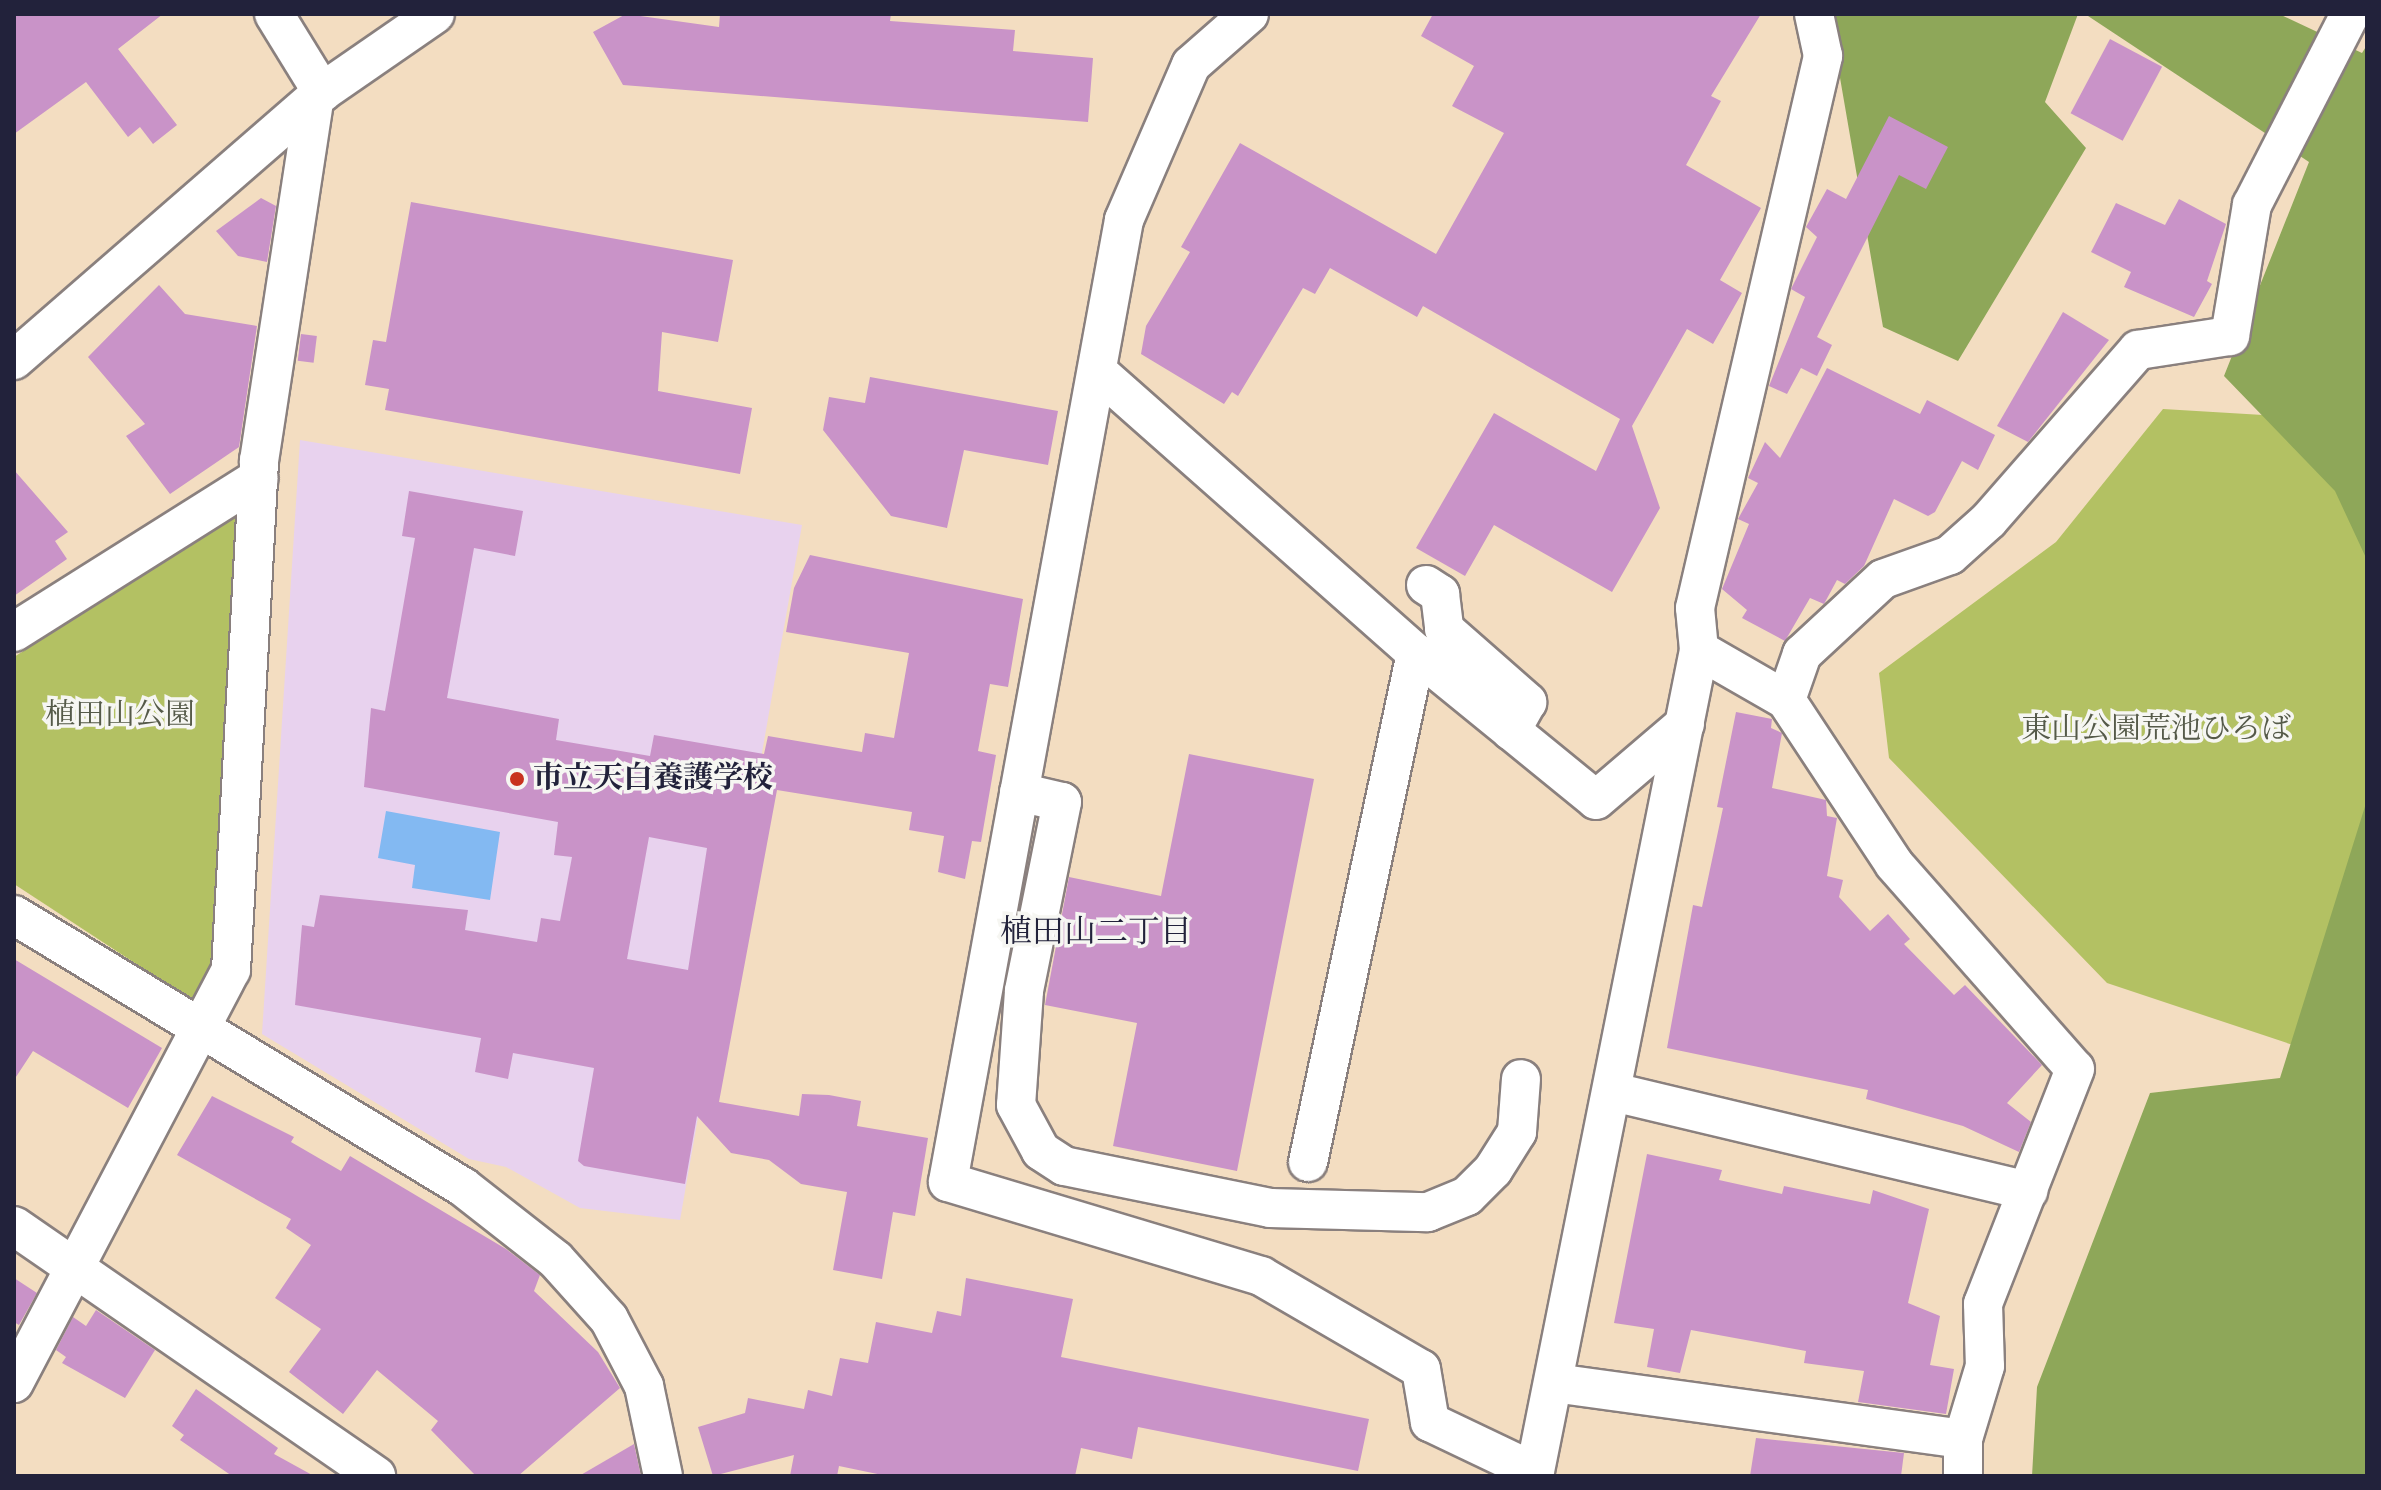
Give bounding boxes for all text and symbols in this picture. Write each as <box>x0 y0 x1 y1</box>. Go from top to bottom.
park label: 植田山公園 <box>45 698 195 734</box>
park label: 東山公園荒池ひろば <box>2021 712 2291 748</box>
place label: 市立天白養護学校 <box>533 761 773 797</box>
marker: 市立天白養護学校 <box>508 770 526 788</box>
district label: 植田山二丁目 <box>1000 914 1192 952</box>

